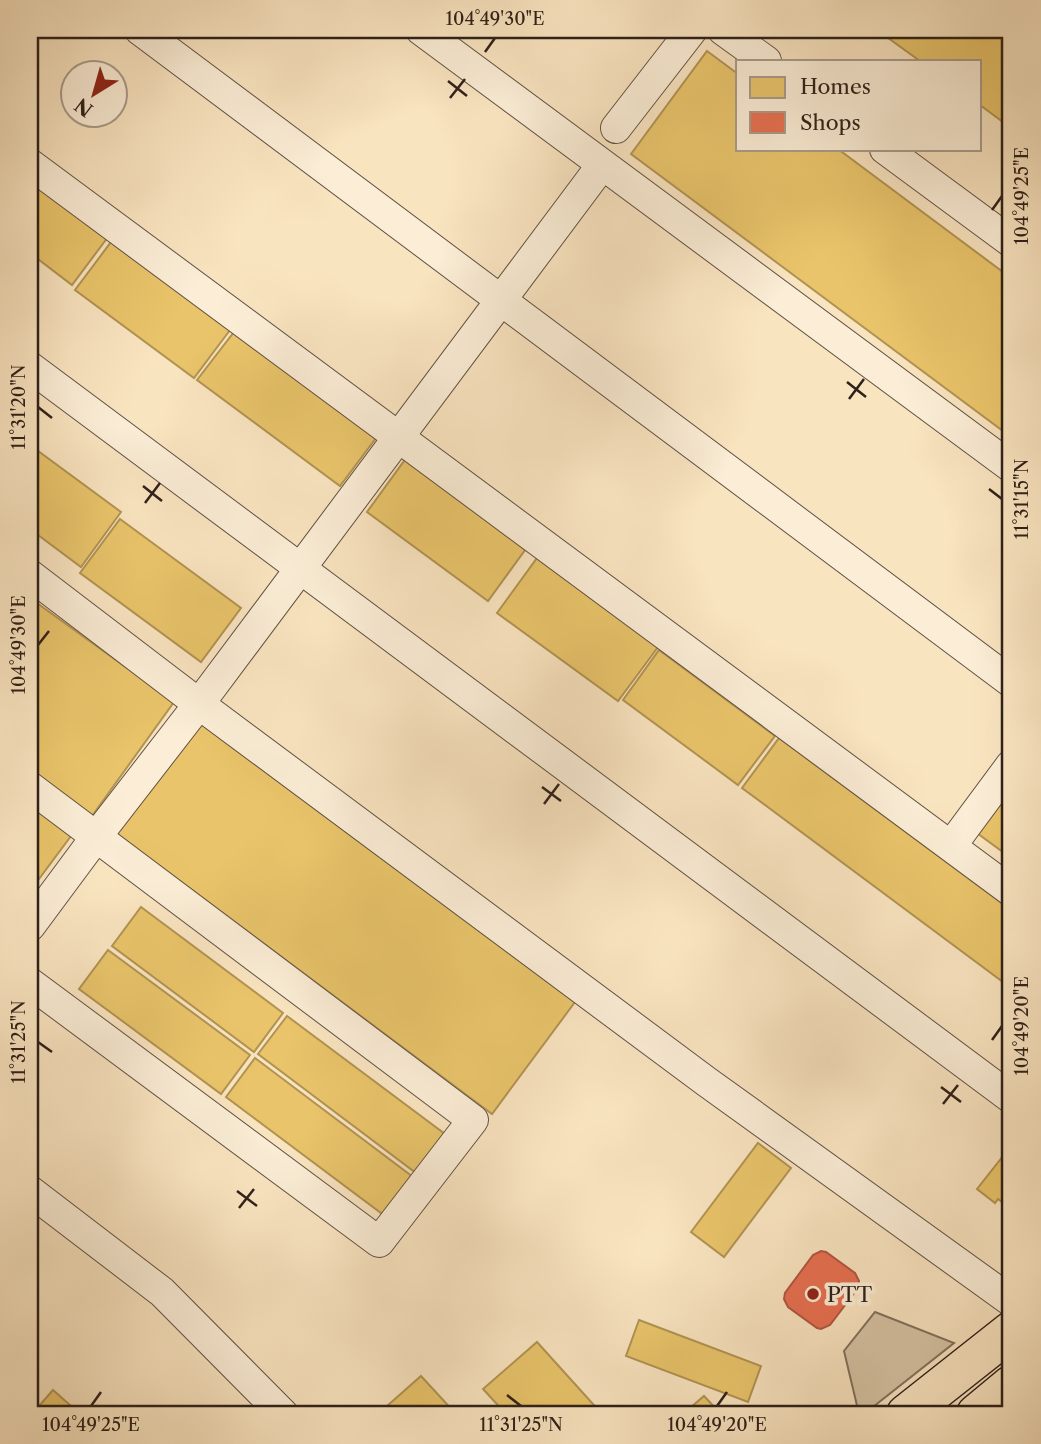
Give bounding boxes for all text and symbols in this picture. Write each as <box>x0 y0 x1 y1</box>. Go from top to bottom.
text: 104°49'30"E <box>445 8 545 30</box>
north arrow <box>60 60 130 130</box>
legend <box>736 60 982 150</box>
text: Homes <box>800 74 871 99</box>
text: N <box>71 93 98 121</box>
text: Shops <box>800 110 861 135</box>
text: 104°49'25"E <box>1011 147 1033 245</box>
text: 11°31'20"N <box>8 364 30 450</box>
text: 11°31'15"N <box>1011 458 1033 539</box>
text: 104°49'30"E <box>8 595 30 695</box>
text: 104°49'20"E <box>1011 976 1033 1076</box>
text: 11°31'25"N <box>8 1000 30 1084</box>
place label: PTT <box>827 1282 873 1307</box>
marker: PTT <box>805 1286 821 1302</box>
text: 104°49'25"E <box>42 1414 140 1436</box>
text: 11°31'25"N <box>479 1414 563 1436</box>
text: 104°49'20"E <box>667 1414 767 1436</box>

